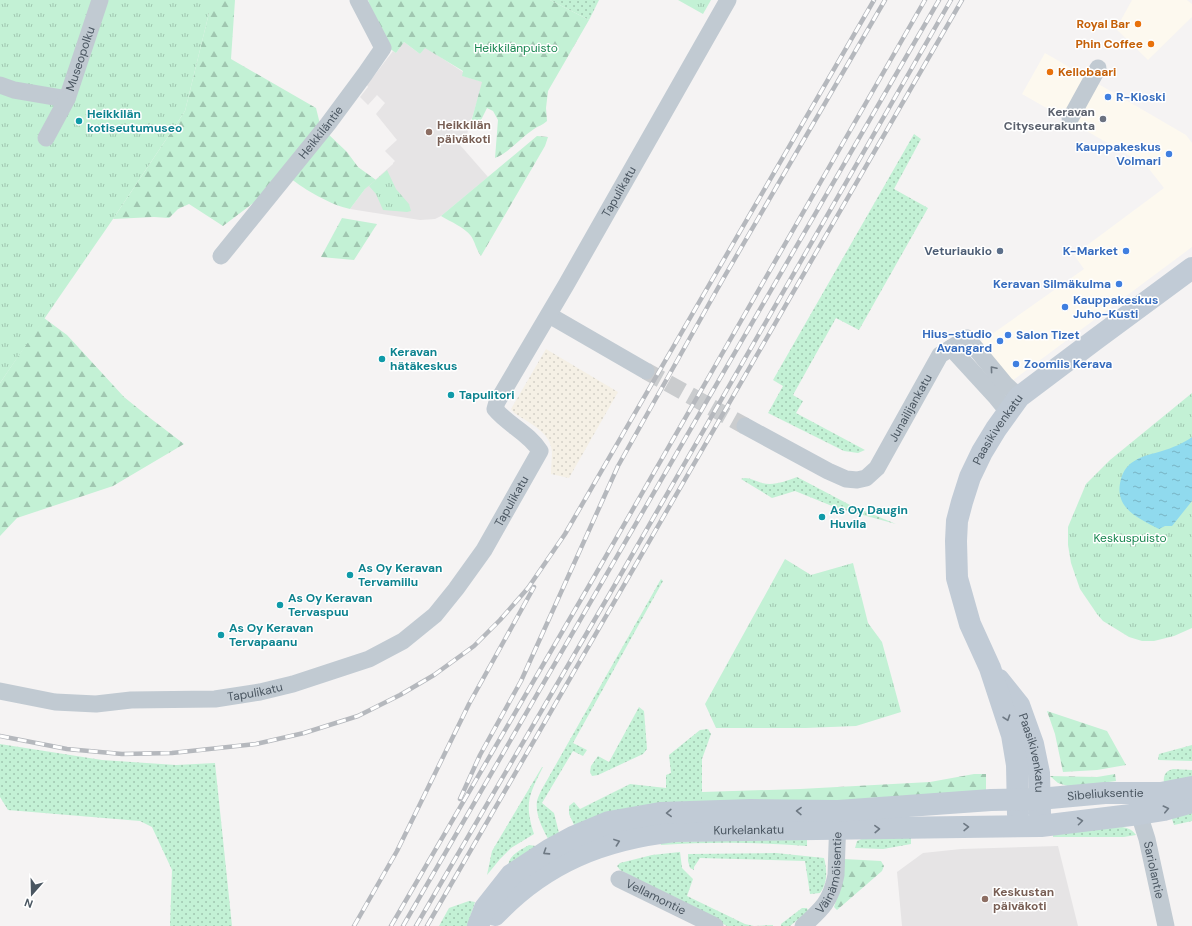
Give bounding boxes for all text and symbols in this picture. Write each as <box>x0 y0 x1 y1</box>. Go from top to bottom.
place label: Royal Bar <box>1077 16 1130 32</box>
marker: Royal Bar <box>1133 19 1143 29</box>
street label: Museopolku <box>62 24 99 93</box>
place label: Phin Coffee <box>1075 36 1143 52</box>
marker: Phin Coffee <box>1146 39 1156 49</box>
park label: Heikkilänpuisto <box>474 40 558 56</box>
place label: Kellobaari <box>1058 64 1116 80</box>
marker: Kellobaari <box>1045 67 1055 77</box>
place label: R-Kioski <box>1116 89 1166 105</box>
marker: R-Kioski <box>1103 92 1113 102</box>
street label: Heikkiläntie <box>295 102 347 162</box>
place label: Keravan Cityseurakunta <box>1004 104 1095 134</box>
place label: Heikkilän kotiseutumuseo <box>87 106 182 136</box>
marker: Keravan Cityseurakunta <box>1098 114 1108 124</box>
marker: Heikkilän kotiseutumuseo <box>74 116 84 126</box>
place label: Heikkilän päiväkoti <box>437 117 491 147</box>
marker: Heikkilän päiväkoti <box>424 127 434 137</box>
place label: Kauppakeskus Volmari <box>1076 139 1161 169</box>
marker: Kauppakeskus Volmari <box>1164 149 1174 159</box>
street label: Tapulikatu <box>598 163 640 220</box>
place label: Veturiaukio <box>924 243 992 259</box>
place label: K-Market <box>1063 243 1118 259</box>
marker: Veturiaukio <box>995 246 1005 256</box>
marker: K-Market <box>1121 246 1131 256</box>
place label: Keravan Silmäkulma <box>993 276 1111 292</box>
marker: Keravan Silmäkulma <box>1114 279 1124 289</box>
place label: Kauppakeskus Juho-Kusti <box>1073 292 1158 322</box>
marker: Kauppakeskus Juho-Kusti <box>1060 302 1070 312</box>
place label: Hius-studio Avangard <box>922 326 992 356</box>
place label: Salon Tizet <box>1016 327 1080 343</box>
marker: Salon Tizet <box>1003 330 1013 340</box>
marker: Hius-studio Avangard <box>995 336 1005 346</box>
place label: Keravan hätäkeskus <box>390 344 457 374</box>
marker: Keravan hätäkeskus <box>377 354 387 364</box>
place label: Zoomiis Kerava <box>1024 356 1112 372</box>
marker: Zoomiis Kerava <box>1011 359 1021 369</box>
one-way arrow <box>990 366 997 373</box>
street label: Junailijankatu <box>885 371 936 445</box>
place label: Tapulitori <box>459 387 514 403</box>
marker: Tapulitori <box>446 390 456 400</box>
street label: Paasikivenkatu <box>969 391 1027 468</box>
street label: Tapulikatu <box>491 473 532 530</box>
place label: As Oy Daugin Huvila <box>830 502 908 532</box>
marker: As Oy Daugin Huvila <box>817 512 827 522</box>
park label: Keskuspuisto <box>1093 530 1167 546</box>
place label: As Oy Keravan Tervamiilu <box>358 560 442 590</box>
marker: As Oy Keravan Tervamiilu <box>345 570 355 580</box>
place label: As Oy Keravan Tervaspuu <box>288 590 372 620</box>
marker: As Oy Keravan Tervaspuu <box>275 600 285 610</box>
place label: As Oy Keravan Tervapaanu <box>229 620 313 650</box>
marker: As Oy Keravan Tervapaanu <box>216 630 226 640</box>
street label: Tapulikatu <box>226 679 285 705</box>
street label: Paasikivenkatu <box>1015 711 1047 793</box>
one-way arrow <box>1002 715 1010 722</box>
street label: Sibeliuksentie <box>1067 785 1144 804</box>
one-way arrow <box>1162 805 1169 814</box>
one-way arrow <box>796 806 802 815</box>
one-way arrow <box>666 809 672 817</box>
one-way arrow <box>1077 817 1083 826</box>
street label: Kurkelankatu <box>713 822 784 838</box>
one-way arrow <box>963 822 969 831</box>
one-way arrow <box>874 824 880 833</box>
street label: Väinämöisentie <box>812 831 845 917</box>
one-way arrow <box>613 838 620 847</box>
street label: Sariolantie <box>1140 840 1168 900</box>
one-way arrow <box>543 847 550 854</box>
north arrow <box>12 874 52 914</box>
street label: Vellamontie <box>623 876 689 919</box>
place label: Keskustan päiväkoti <box>993 884 1054 914</box>
marker: Keskustan päiväkoti <box>980 894 990 904</box>
text: N <box>22 895 35 911</box>

